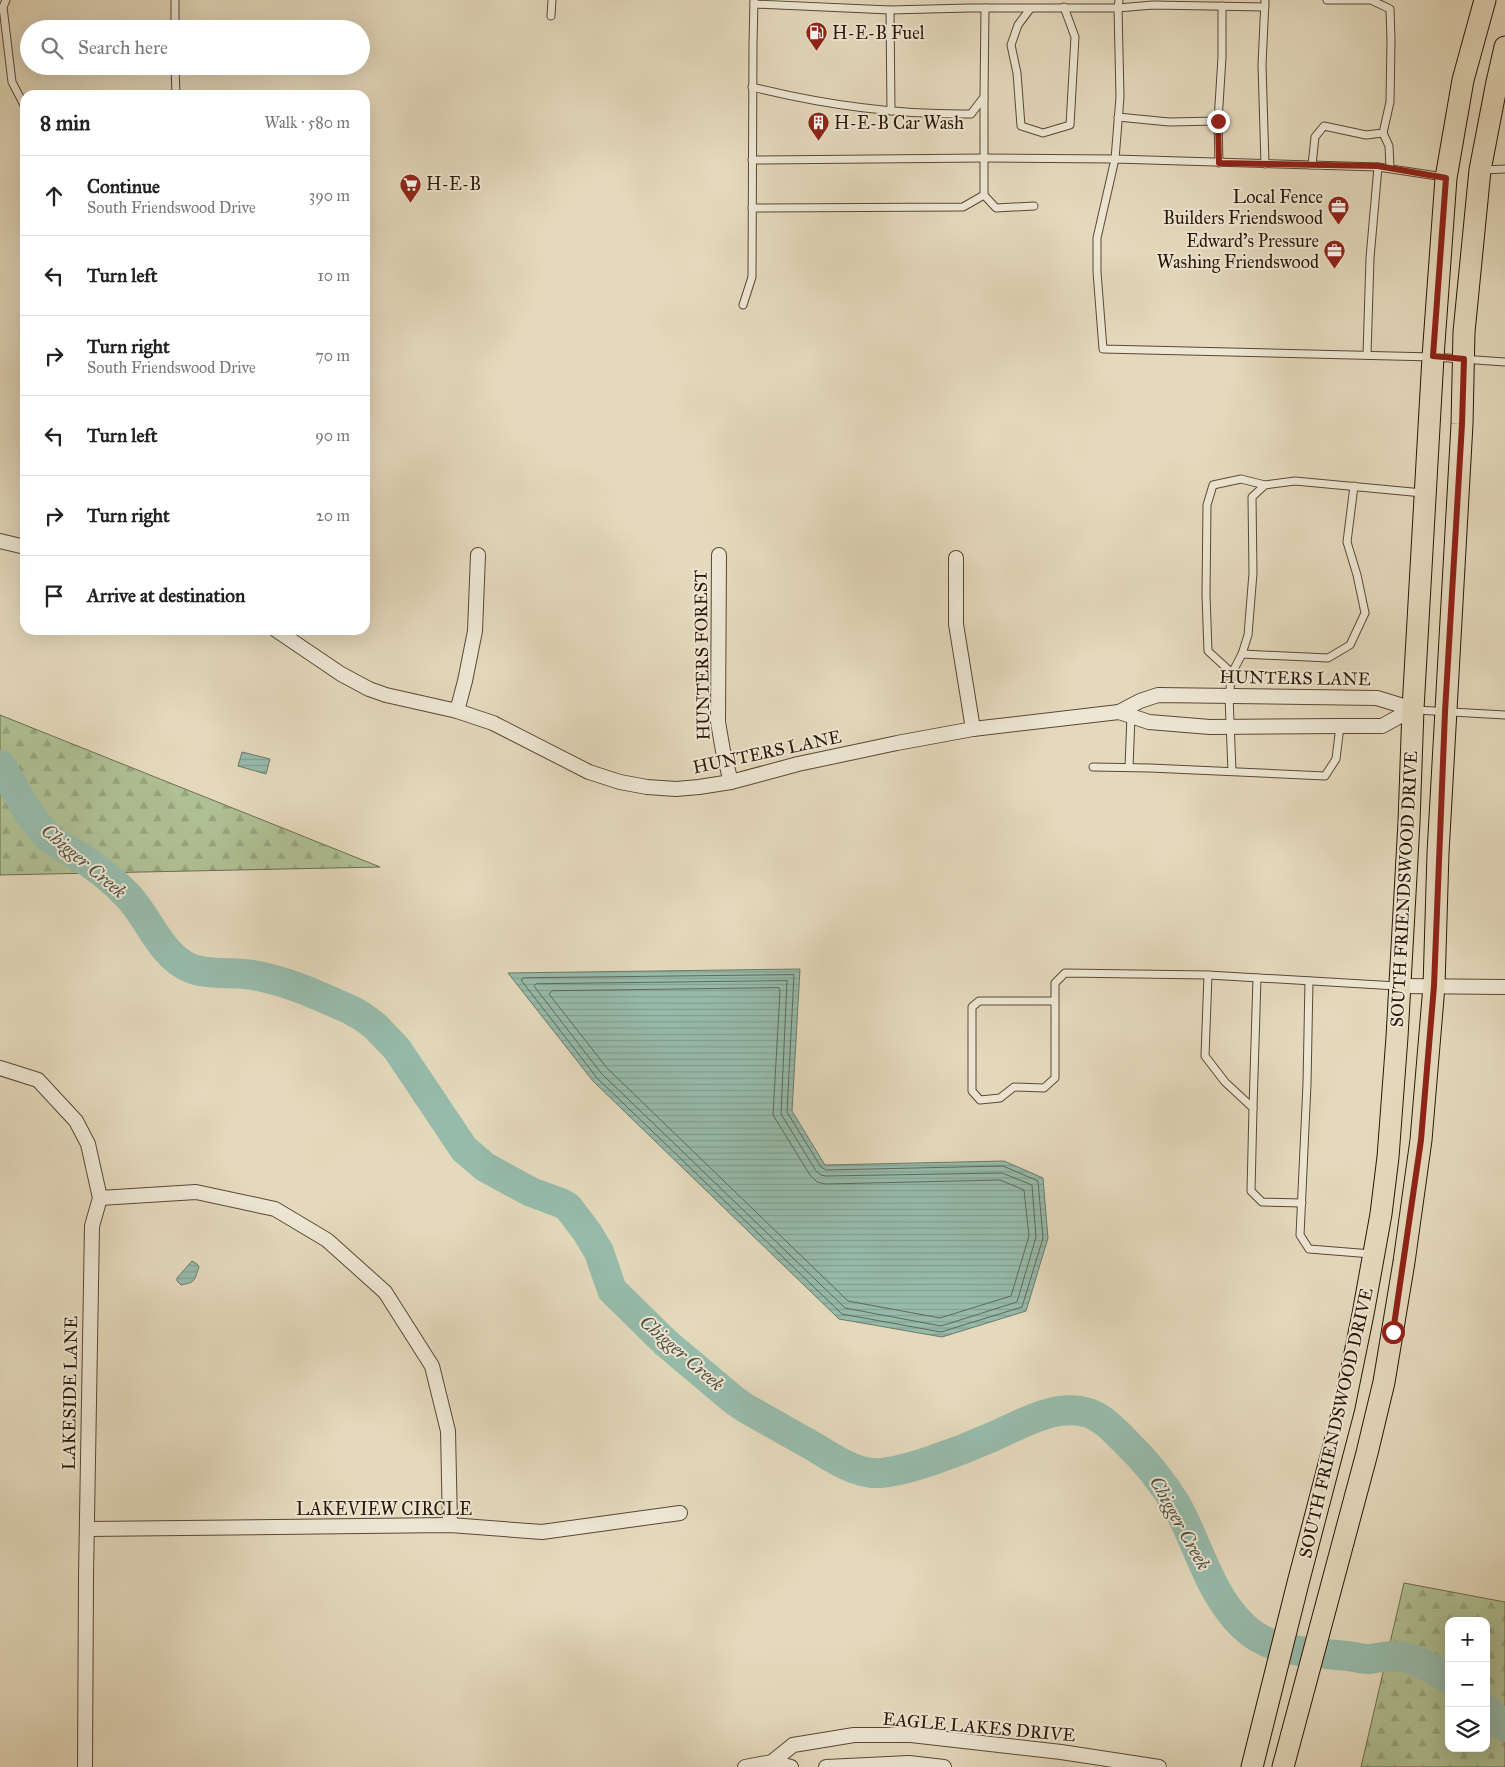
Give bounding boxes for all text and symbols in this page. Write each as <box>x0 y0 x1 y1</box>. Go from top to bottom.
search box <box>20 20 370 75</box>
fuel station icon: H-E-B Fuel <box>804 21 828 52</box>
place label: H-E-B Fuel <box>832 22 925 44</box>
icon: search <box>38 34 66 62</box>
text: Search here <box>78 36 168 59</box>
text: 8 min <box>40 110 90 136</box>
route end <box>1207 110 1230 133</box>
building icon: H-E-B Car Wash <box>806 111 830 142</box>
place label: H-E-B Car Wash <box>834 112 964 134</box>
text: Walk · 580 m <box>265 113 350 132</box>
supermarket icon: H-E-B <box>398 172 422 203</box>
place label: H-E-B <box>426 173 481 195</box>
text: Continue <box>87 175 160 198</box>
icon: ahead <box>40 182 68 210</box>
text: 390 m <box>309 186 350 205</box>
place label: Local Fence Builders Friendswood <box>1163 186 1323 229</box>
office icon: Local Fence Builders Friendswood <box>1327 195 1351 226</box>
text: South Friendswood Drive <box>87 198 256 217</box>
place label: Edward’s Pressure Washing Friendswood <box>1157 230 1319 274</box>
office icon: Edward’s Pressure Washing Friendswood <box>1323 239 1347 270</box>
icon: left <box>40 262 68 290</box>
text: Turn left <box>87 264 157 287</box>
text: 10 m <box>318 266 350 285</box>
text: Turn right <box>87 335 170 358</box>
icon: right <box>40 342 68 370</box>
text: 70 m <box>315 346 350 365</box>
text: South Friendswood Drive <box>87 358 256 377</box>
icon: left <box>40 422 68 450</box>
text: Turn left <box>87 424 157 447</box>
text: 90 m <box>315 426 350 445</box>
icon: right <box>40 502 68 530</box>
text: Turn right <box>87 504 170 527</box>
text: 20 m <box>316 506 350 525</box>
street label: HUNTERS FOREST <box>690 569 714 741</box>
icon: arrive <box>40 582 68 610</box>
text: Arrive at destination <box>87 584 245 607</box>
street label: HUNTERS LANE <box>1219 666 1371 690</box>
street label: HUNTERS LANE <box>691 725 843 778</box>
street label: SOUTH FRIENDSWOOD DRIVE <box>1386 750 1422 1028</box>
water label: Chigger Creek <box>37 819 132 904</box>
street label: SOUTH FRIENDSWOOD DRIVE <box>1294 1286 1378 1560</box>
water label: Chigger Creek <box>635 1310 729 1396</box>
street label: LAKESIDE LANE <box>58 1315 82 1470</box>
route start <box>1382 1321 1405 1344</box>
water label: Chigger Creek <box>1145 1472 1215 1574</box>
street label: LAKEVIEW CIRCLE <box>296 1498 472 1520</box>
map controls <box>1445 1617 1490 1752</box>
button: + <box>1445 1617 1490 1662</box>
button: − <box>1445 1662 1490 1707</box>
button: layers <box>1445 1707 1490 1752</box>
street label: EAGLE LAKES DRIVE <box>882 1708 1076 1746</box>

